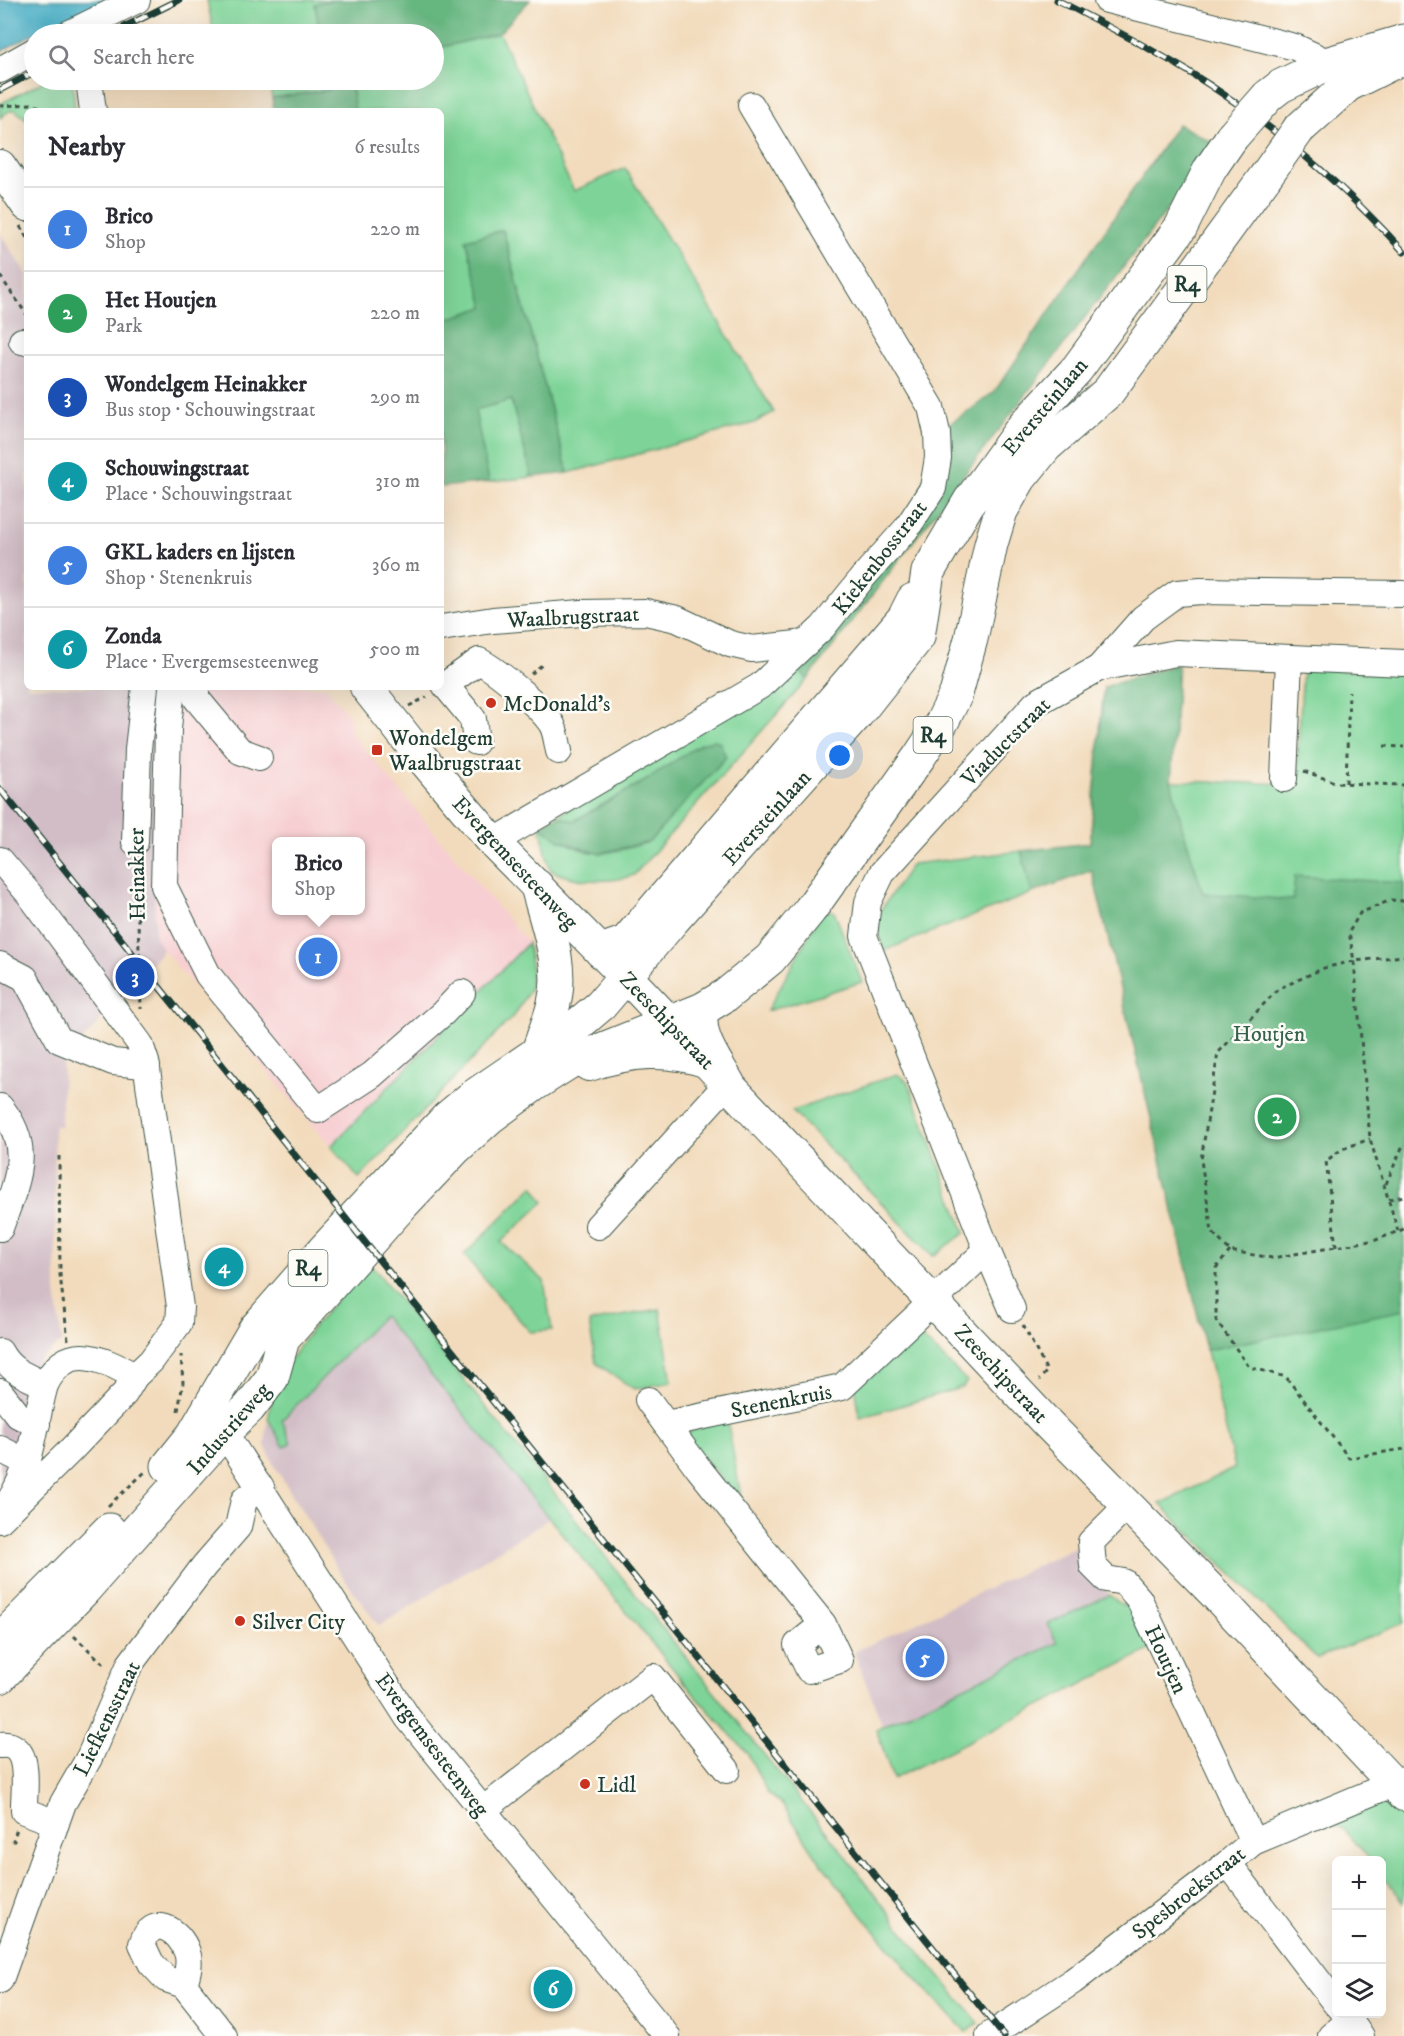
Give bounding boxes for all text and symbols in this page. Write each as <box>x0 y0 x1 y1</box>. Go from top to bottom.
search box <box>24 24 444 90</box>
icon: search <box>45 41 78 74</box>
text: Search here <box>93 44 195 71</box>
text: Nearby <box>48 131 125 164</box>
text: 6 results <box>354 135 420 160</box>
text: Brico <box>105 203 153 230</box>
text: 1 <box>64 217 71 242</box>
text: 220 m <box>370 217 420 242</box>
text: Shop <box>105 230 146 255</box>
road number: R4 <box>1168 266 1206 302</box>
text: Het Houtjen <box>105 287 216 314</box>
text: 2 <box>63 301 72 326</box>
text: 220 m <box>370 301 420 326</box>
text: Park <box>105 314 142 339</box>
street label: Eversteinlaan <box>996 352 1094 461</box>
text: Wondelgem Heinakker <box>105 371 307 398</box>
text: 3 <box>64 385 71 410</box>
text: 290 m <box>370 385 420 410</box>
text: Bus stop · Schouwingstraat <box>105 398 315 423</box>
text: Schouwingstraat <box>105 455 249 482</box>
text: 4 <box>62 469 73 494</box>
text: 310 m <box>375 469 420 494</box>
text: Place · Schouwingstraat <box>105 482 292 507</box>
street label: Kiekenbosstraat <box>827 495 933 621</box>
text: GKL kaders en lijsten <box>105 539 295 566</box>
text: 5 <box>63 553 72 578</box>
text: 360 m <box>372 553 420 578</box>
text: Shop · Stenenkruis <box>105 566 252 591</box>
street label: Waalbrugstraat <box>505 601 640 634</box>
text: Zonda <box>105 623 162 650</box>
text: 6 <box>62 637 73 662</box>
text: 500 m <box>369 637 420 662</box>
text: Place · Evergemsesteenweg <box>105 650 318 675</box>
place label: McDonald's <box>503 691 610 718</box>
street label: Viaductstraat <box>955 692 1056 793</box>
marker: McDonald's <box>484 696 498 710</box>
road number: R4 <box>914 717 952 753</box>
place label: Wondelgem Waalbrugstraat <box>388 725 521 777</box>
your location <box>825 741 854 770</box>
marker: Wondelgem Waalbrugstraat <box>370 743 384 757</box>
street label: Eversteinlaan <box>717 764 817 871</box>
street label: Evergemsesteenweg <box>446 791 584 936</box>
street label: Heinakker <box>123 827 152 921</box>
popup <box>272 837 365 915</box>
text: Brico <box>295 850 342 877</box>
text: Shop <box>295 877 335 902</box>
pin: 1 <box>298 934 338 980</box>
pin: 3 <box>116 954 154 1000</box>
street label: Zeeschipstraat <box>614 966 720 1076</box>
park label: Houtjen <box>1233 1021 1306 1048</box>
pin: 2 <box>1258 1094 1296 1140</box>
pin: 4 <box>204 1244 244 1290</box>
road number: R4 <box>288 1250 328 1286</box>
street label: Zeeschipstraat <box>948 1319 1054 1429</box>
street label: Industrieweg <box>182 1377 277 1481</box>
street label: Stenenkruis <box>728 1378 834 1424</box>
place label: Silver City <box>252 1609 345 1636</box>
marker: Silver City <box>233 1614 247 1628</box>
street label: Houtjen <box>1138 1621 1193 1699</box>
pin: 5 <box>906 1636 944 1680</box>
street label: Liefkensstraat <box>68 1657 147 1781</box>
street label: Evergemsesteenweg <box>369 1668 495 1822</box>
place label: Lidl <box>597 1772 637 1799</box>
marker: Lidl <box>578 1777 592 1791</box>
street label: Spesbroekstraat <box>1127 1841 1251 1946</box>
map controls <box>1332 1856 1386 2018</box>
button: + <box>1332 1856 1386 1910</box>
button: − <box>1332 1910 1386 1964</box>
button: layers <box>1332 1964 1386 2018</box>
pin: 6 <box>534 1966 572 2012</box>

